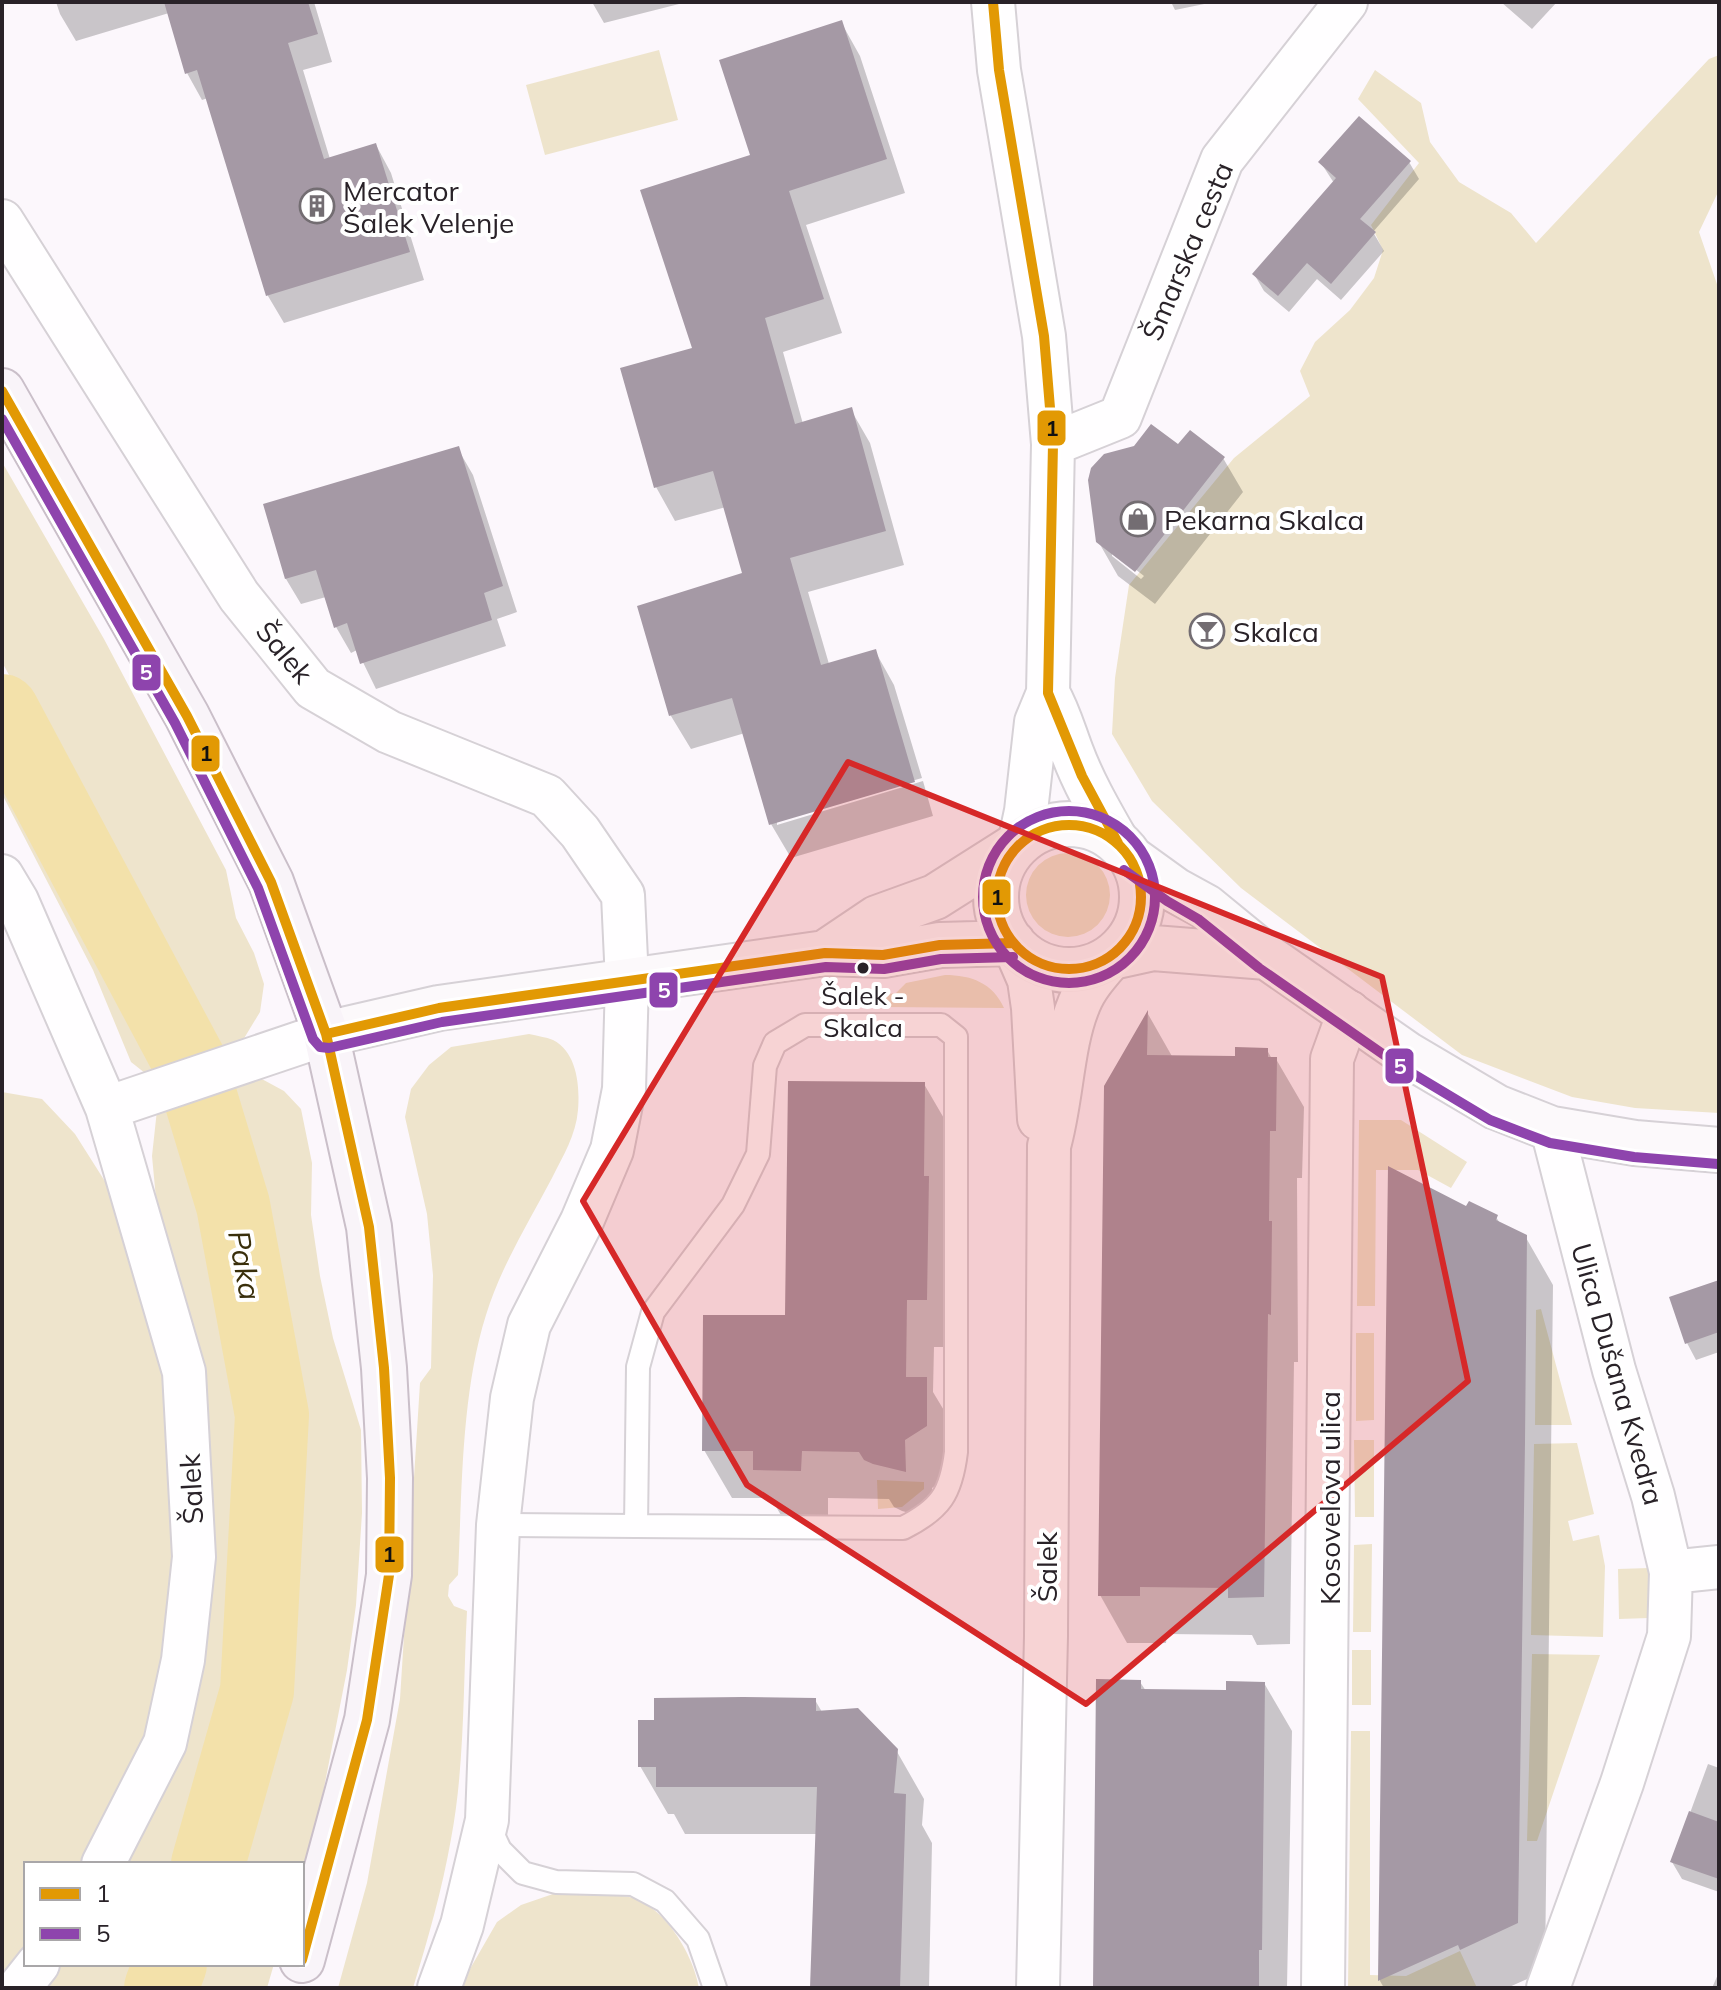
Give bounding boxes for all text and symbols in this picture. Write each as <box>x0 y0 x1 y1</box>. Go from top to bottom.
street label: Šmarska cesta <box>1134 157 1240 345</box>
place label: Mercator Šalek Velenje <box>343 173 514 240</box>
building icon: Mercator Šalek Velenje <box>298 187 336 225</box>
line badge: 1 <box>1036 409 1067 447</box>
text: 1 <box>1045 414 1059 442</box>
shop icon: Pekarna Skalca <box>1119 500 1157 538</box>
place label: Pekarna Skalca <box>1164 502 1364 537</box>
bar icon: Skalca <box>1188 612 1226 650</box>
street label: Šalek <box>249 614 321 691</box>
place label: Skalca <box>1233 614 1319 649</box>
line badge: 5 <box>131 653 162 692</box>
text: 5 <box>139 658 153 686</box>
line badge: 1 <box>190 734 221 773</box>
text: 1 <box>199 739 213 767</box>
line badge: 1 <box>981 878 1012 916</box>
text: 1 <box>990 883 1004 911</box>
marker: Šalek - Skalca <box>855 960 871 976</box>
line badge: 5 <box>648 971 679 1009</box>
text: 5 <box>657 976 671 1004</box>
place label: Šalek - Skalca <box>821 979 905 1044</box>
line badge: 5 <box>1384 1047 1415 1085</box>
text: 5 <box>1393 1052 1407 1080</box>
water label: Paka <box>220 1227 270 1303</box>
street label: Ulica Dušana Kvedra <box>1564 1239 1672 1509</box>
street label: Kosovelova ulica <box>1312 1391 1347 1605</box>
street label: Šalek <box>172 1452 210 1525</box>
street label: Šalek <box>1029 1531 1064 1602</box>
line badge: 1 <box>374 1535 405 1574</box>
text: 1 <box>382 1540 396 1568</box>
legend <box>24 1862 304 1966</box>
text: 1 <box>96 1878 110 1908</box>
text: 5 <box>96 1918 110 1948</box>

